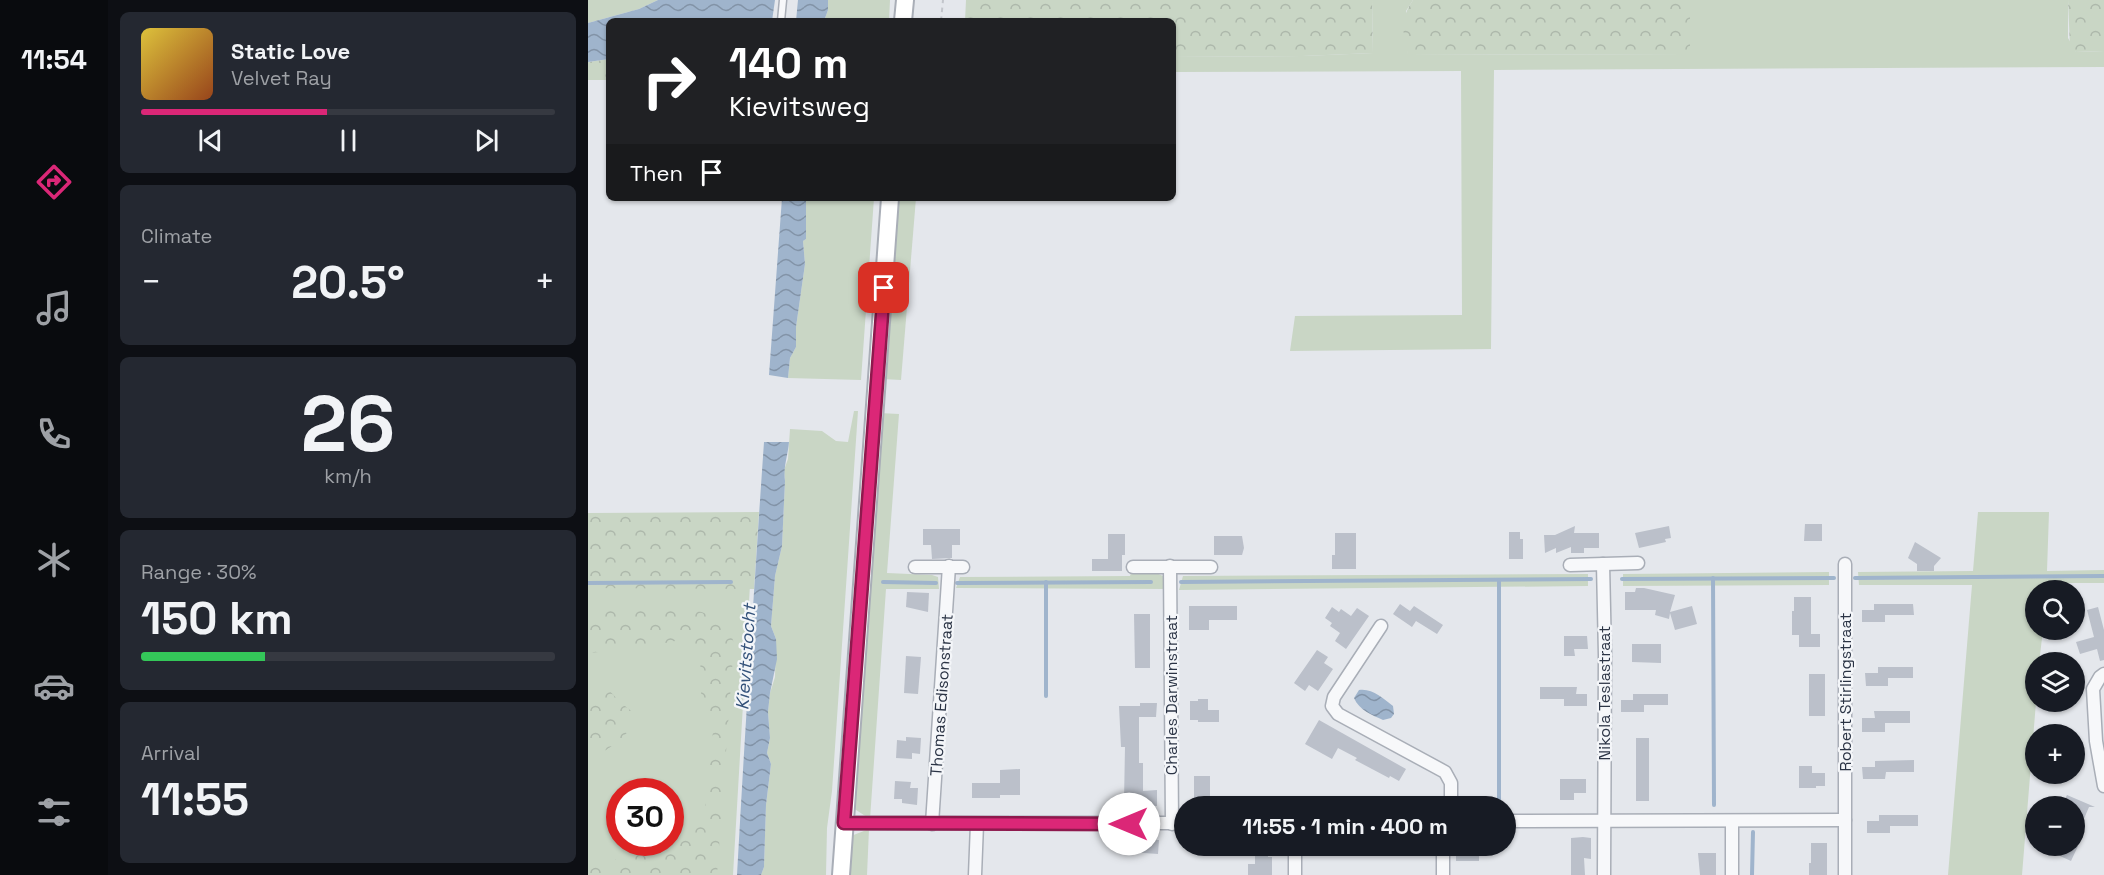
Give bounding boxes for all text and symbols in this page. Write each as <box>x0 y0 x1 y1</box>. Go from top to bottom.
text: Static Love <box>231 37 350 65</box>
text: 140 m <box>729 37 848 90</box>
text: 11:54 <box>21 42 87 77</box>
icon: right <box>630 42 708 120</box>
text: Velvet Ray <box>231 65 332 91</box>
text: Kievitsweg <box>729 89 870 124</box>
icon: previous <box>194 124 227 157</box>
icon: pause <box>332 124 365 157</box>
icon: next <box>470 124 503 157</box>
icon: arrive <box>695 156 728 189</box>
text: Then <box>630 159 683 187</box>
icon: directions <box>33 161 75 203</box>
text: Climate <box>141 223 212 249</box>
text: 20.5° <box>291 254 405 311</box>
text: − <box>141 261 161 303</box>
text: + <box>535 261 555 303</box>
pin <box>858 262 909 313</box>
icon: arrive <box>867 271 900 304</box>
icon: music <box>33 287 75 329</box>
text: 26 <box>301 374 395 474</box>
icon: phone <box>33 413 75 455</box>
text: km/h <box>324 463 372 489</box>
icon: climate <box>33 539 75 581</box>
text: Range · 30% <box>141 559 256 585</box>
map controls <box>2025 580 2085 856</box>
button: search <box>2025 580 2085 640</box>
text: 150 km <box>141 590 293 647</box>
water label: Kievitstocht <box>730 601 761 711</box>
street label: Thomas Edisonstraat <box>925 613 958 777</box>
street label: Robert Stirlingstraat <box>1835 613 1856 771</box>
street label: Charles Darwinstraat <box>1161 615 1182 775</box>
street label: Nikola Teslastraat <box>1594 626 1615 760</box>
button: layers <box>2025 652 2085 712</box>
icon: car <box>33 665 75 707</box>
button: + <box>2025 724 2085 784</box>
text: Arrival <box>141 740 200 766</box>
text: 11:55 <box>141 771 249 828</box>
speed limit sign: 30 <box>606 778 684 856</box>
icon: filters <box>33 791 75 833</box>
position arrow <box>1097 792 1161 856</box>
button: − <box>2025 796 2085 856</box>
text: 11:55 · 1 min · 400 m <box>1242 812 1448 840</box>

